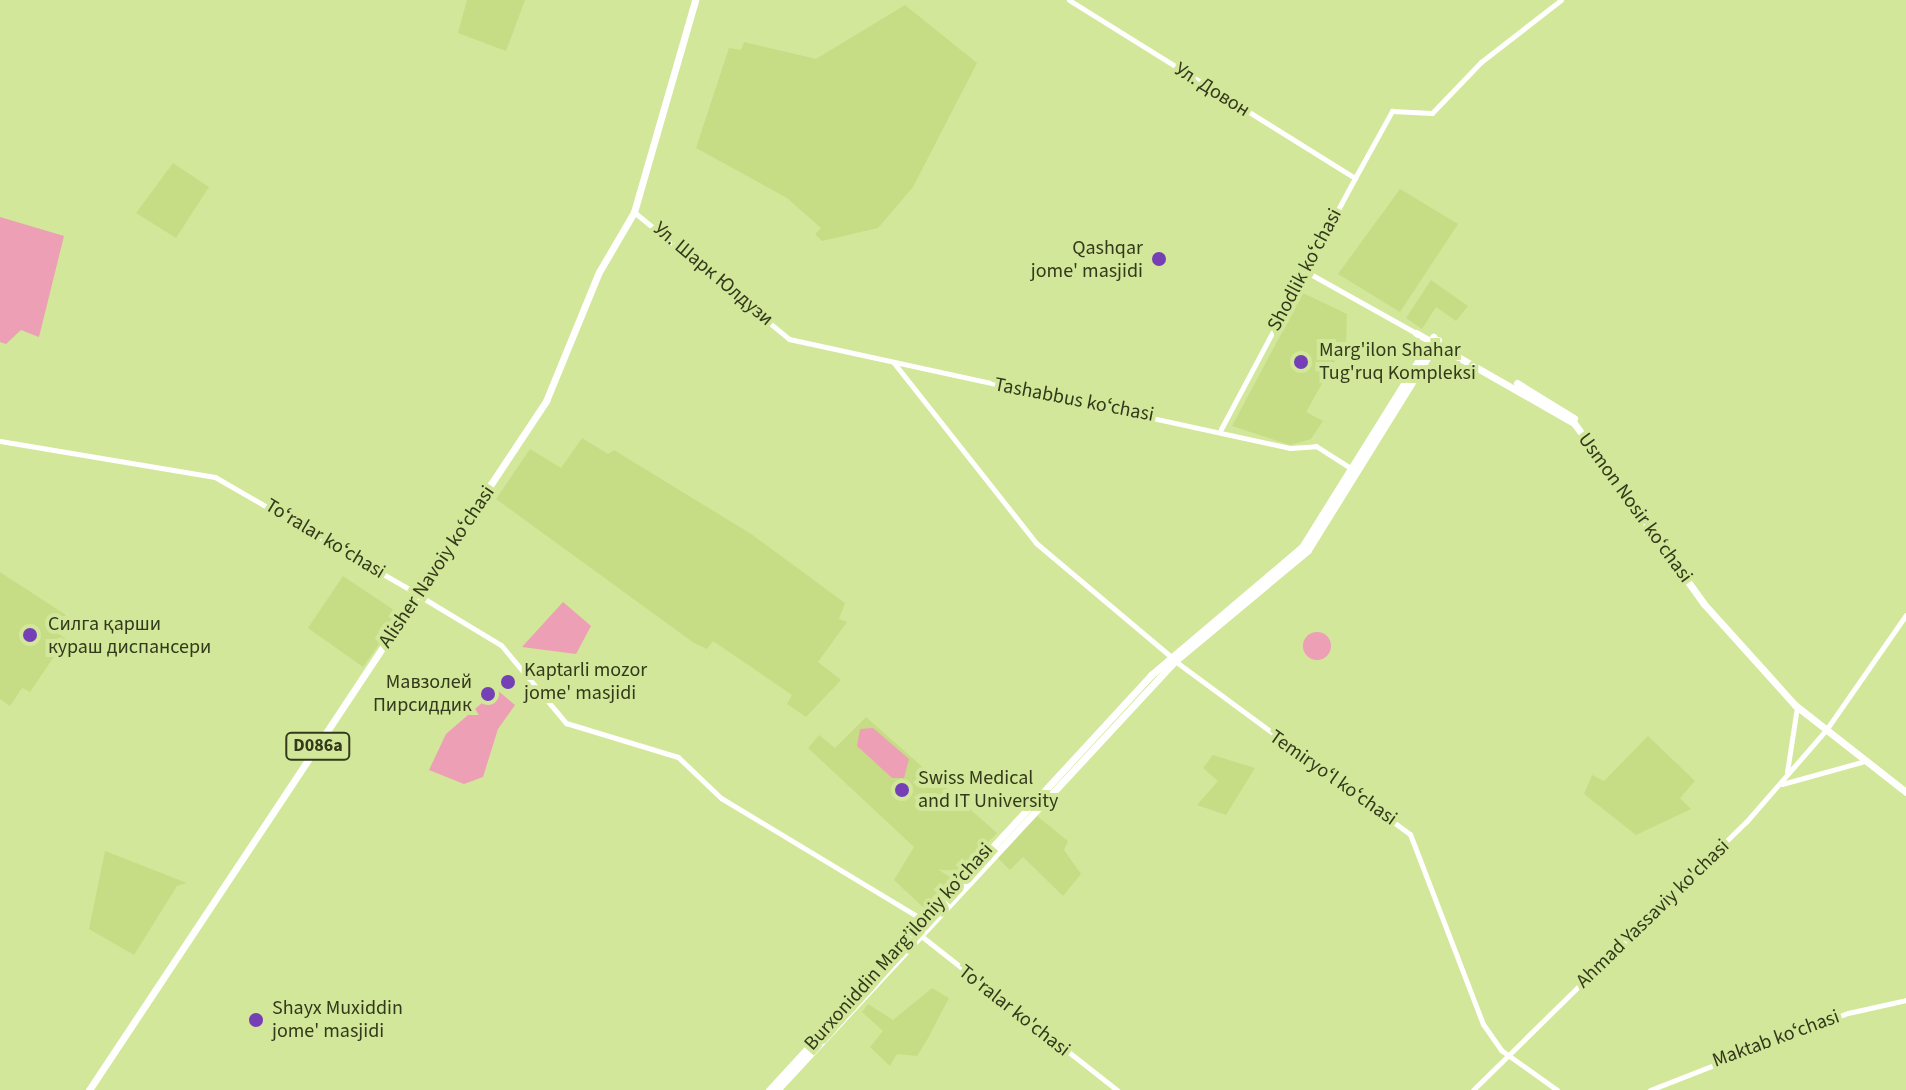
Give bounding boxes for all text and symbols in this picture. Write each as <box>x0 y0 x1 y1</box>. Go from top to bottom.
street label: Ул. Довон <box>1170 57 1254 123</box>
street label: Shodlik koʻchasi <box>1263 205 1347 335</box>
street label: Ул. Шарк Юлдузи <box>648 217 778 331</box>
place label: Qashqar jome' masjidi <box>1031 236 1143 283</box>
marker: Qashqar jome' masjidi <box>1150 250 1168 268</box>
place label: Marg'ilon Shahar Tug'ruq Kompleksi <box>1319 338 1476 385</box>
marker: Marg'ilon Shahar Tug'ruq Kompleksi <box>1290 351 1312 373</box>
street label: Tashabbus koʻchasi <box>992 373 1156 427</box>
street label: Usmon Nosir ko‘chasi <box>1573 428 1697 588</box>
street label: Alisher Navoiy koʻchasi <box>374 481 500 653</box>
street label: Toʻralar koʻchasi <box>261 494 389 584</box>
place label: Силга қарши кураш диспансери <box>48 612 211 659</box>
marker: Силга қарши кураш диспансери <box>19 624 41 646</box>
place label: Kaptarli mozor jome' masjidi <box>524 658 647 705</box>
place label: Мавзолей Пирсиддик <box>373 670 472 717</box>
marker: Kaptarli mozor jome' masjidi <box>499 673 517 691</box>
marker: Мавзолей Пирсиддик <box>479 685 497 703</box>
street label: Temiryoʻl koʻchasi <box>1265 725 1401 831</box>
road number: D086a <box>284 732 352 760</box>
place label: Swiss Medical and IT University <box>918 766 1058 813</box>
marker: Swiss Medical and IT University <box>893 781 911 799</box>
street label: Ahmad Yassaviy ko'chasi <box>1571 835 1735 993</box>
street label: Burxoniddin Marg’iloniy ko’chasi <box>800 838 998 1056</box>
street label: To'ralar ko'chasi <box>953 960 1075 1062</box>
place label: Shayx Muxiddin jome' masjidi <box>272 996 403 1043</box>
street label: Maktab koʻchasi <box>1709 1005 1843 1073</box>
marker: Shayx Muxiddin jome' masjidi <box>247 1011 265 1029</box>

